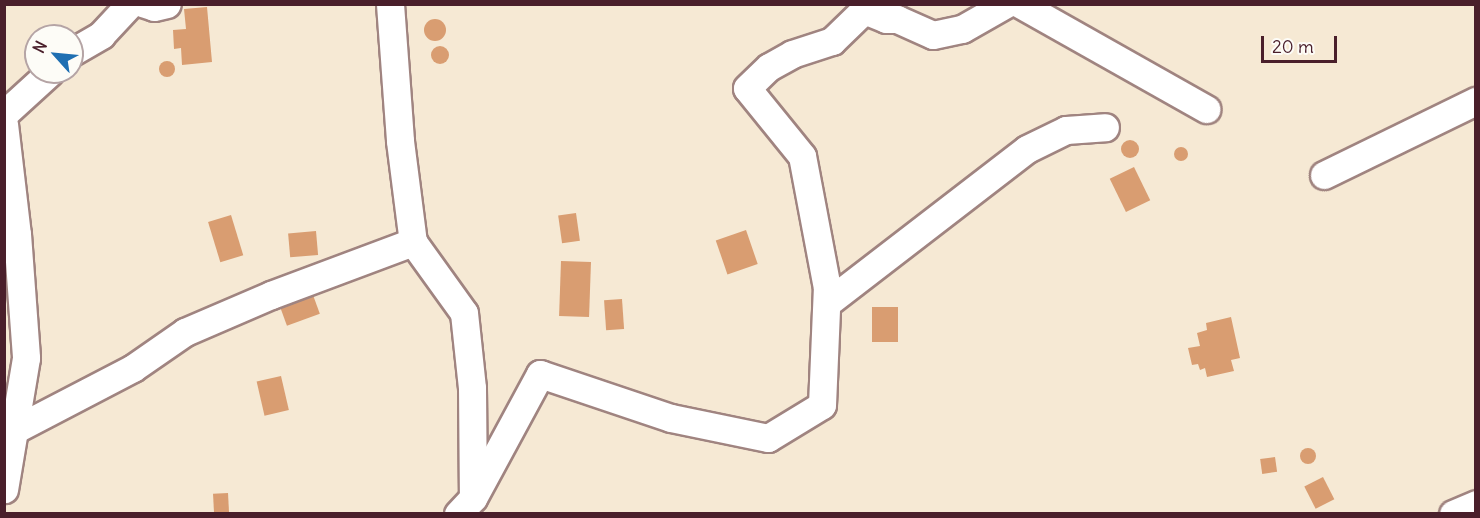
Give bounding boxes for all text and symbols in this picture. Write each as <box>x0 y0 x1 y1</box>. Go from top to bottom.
north arrow <box>24 24 84 84</box>
scale bar <box>1264 24 1340 62</box>
text: 20 m <box>1272 35 1314 58</box>
text: N <box>28 37 51 56</box>

